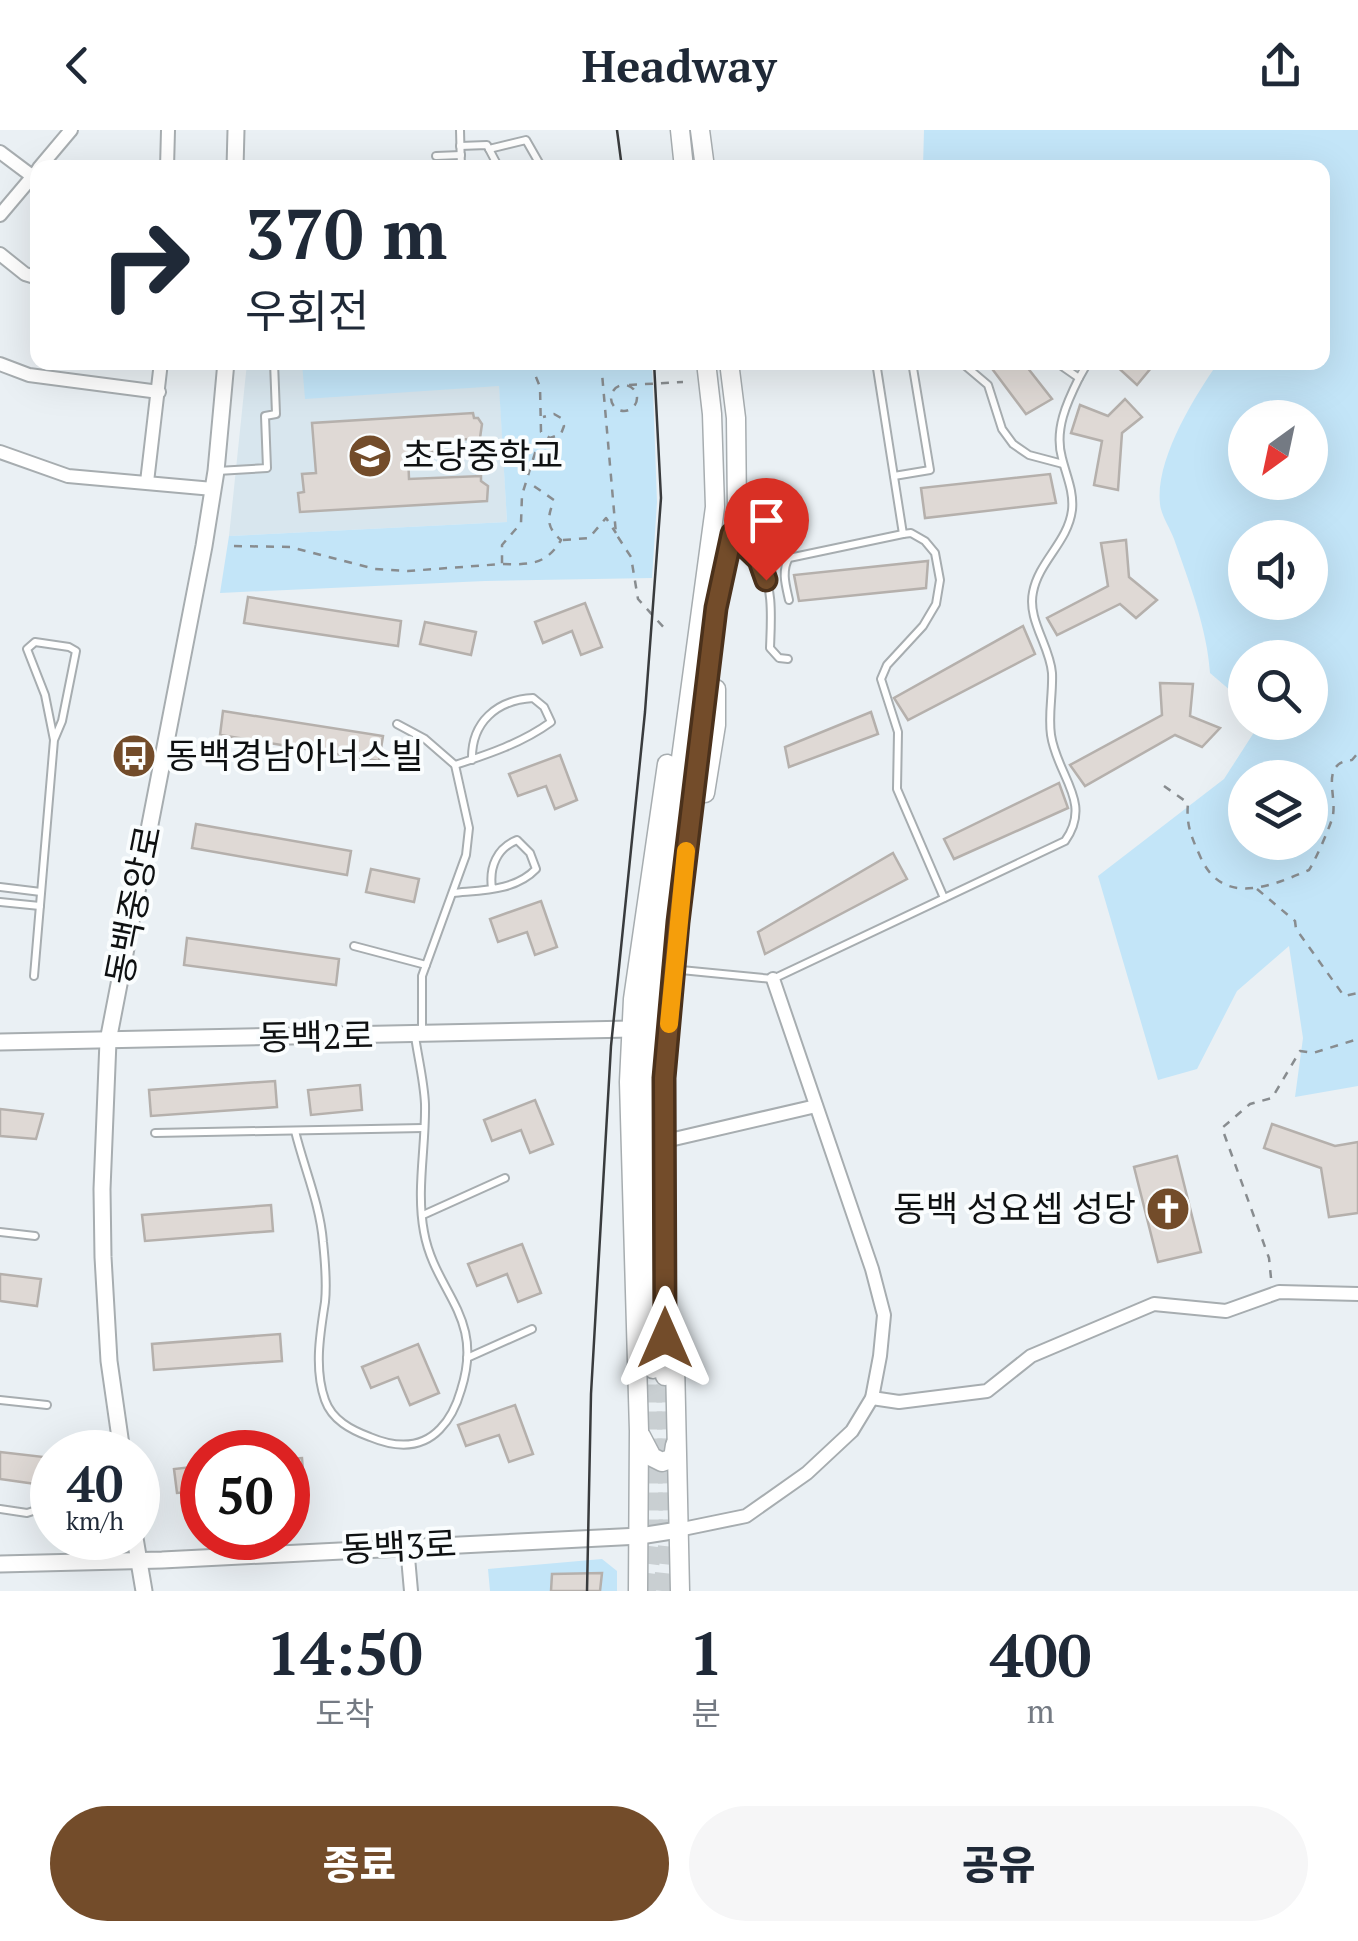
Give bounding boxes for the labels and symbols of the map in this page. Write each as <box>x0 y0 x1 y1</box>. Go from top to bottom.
north arrow <box>1228 400 1328 500</box>
place label: 초당중학교 <box>402 432 563 478</box>
school or university icon: 초당중학교 <box>347 433 393 479</box>
pin <box>724 478 809 581</box>
place label: 동백경남아너스빌 <box>166 732 424 778</box>
bus stop icon: 동백경남아너스빌 <box>111 733 157 779</box>
street label: 동백중앙로 <box>95 821 171 988</box>
street label: 동백2로 <box>258 1012 374 1060</box>
place label: 동백 성요셉 성당 <box>894 1185 1136 1231</box>
church icon: 동백 성요셉 성당 <box>1145 1186 1191 1232</box>
position arrow <box>613 1286 717 1390</box>
speed limit sign: 50 <box>180 1430 310 1560</box>
street label: 동백3로 <box>340 1520 458 1572</box>

